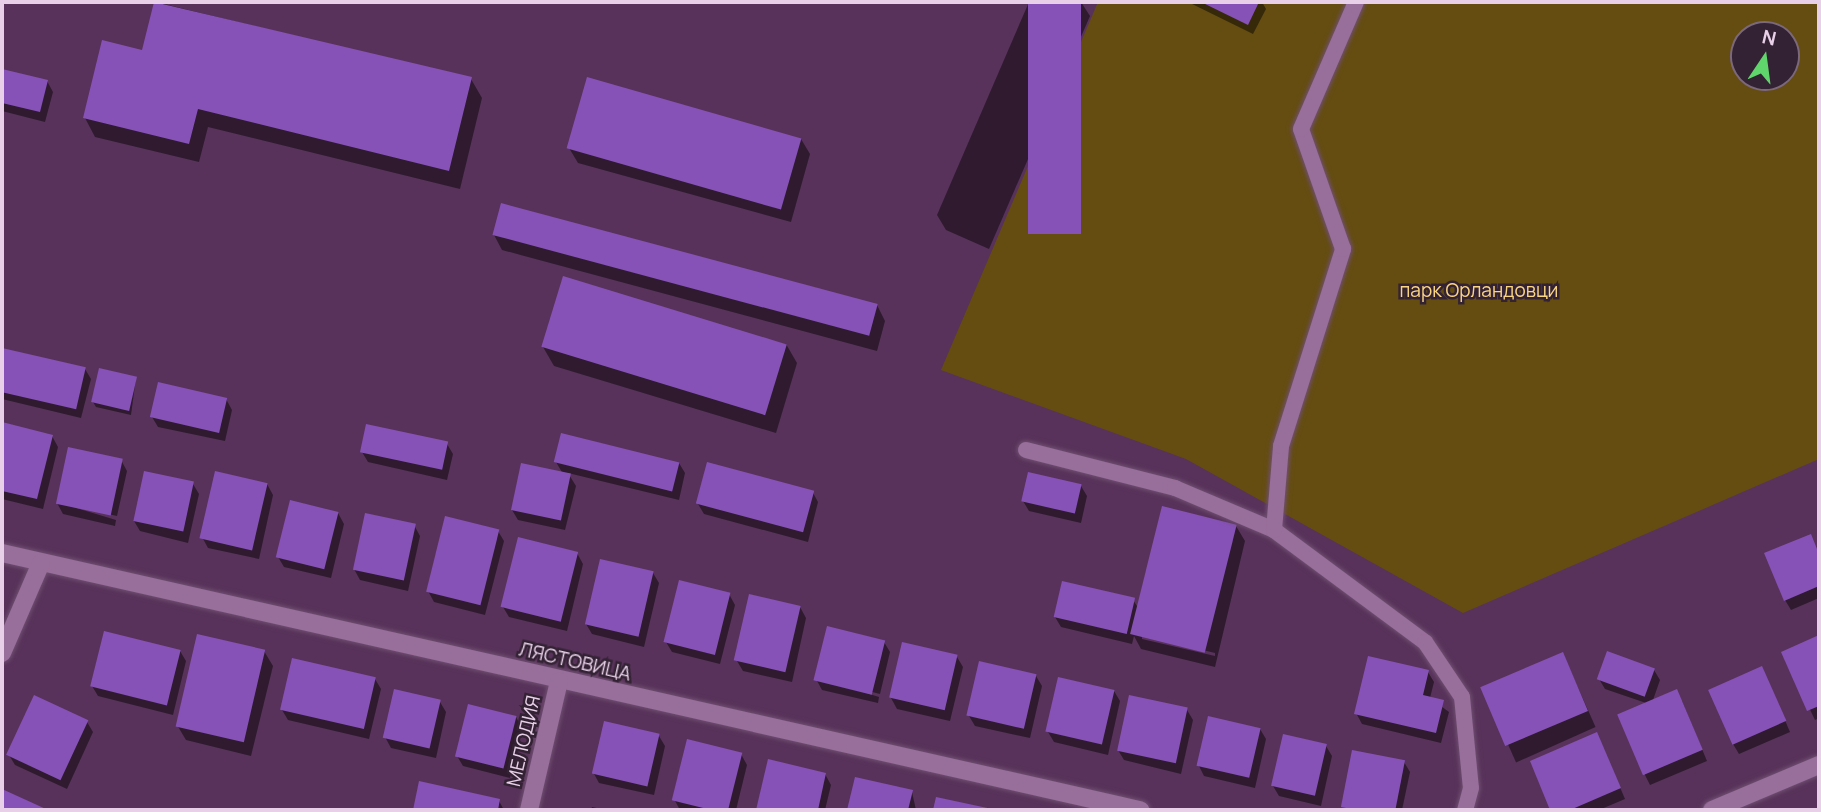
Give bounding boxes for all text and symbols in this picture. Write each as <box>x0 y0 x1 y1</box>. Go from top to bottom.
north arrow <box>1730 21 1800 91</box>
text: N <box>1760 23 1779 52</box>
park label: парк Орландовци <box>1400 280 1558 302</box>
street label: ЛЯСТОВИЦА <box>517 638 633 686</box>
street label: МЕЛОДИЯ <box>502 693 546 789</box>

